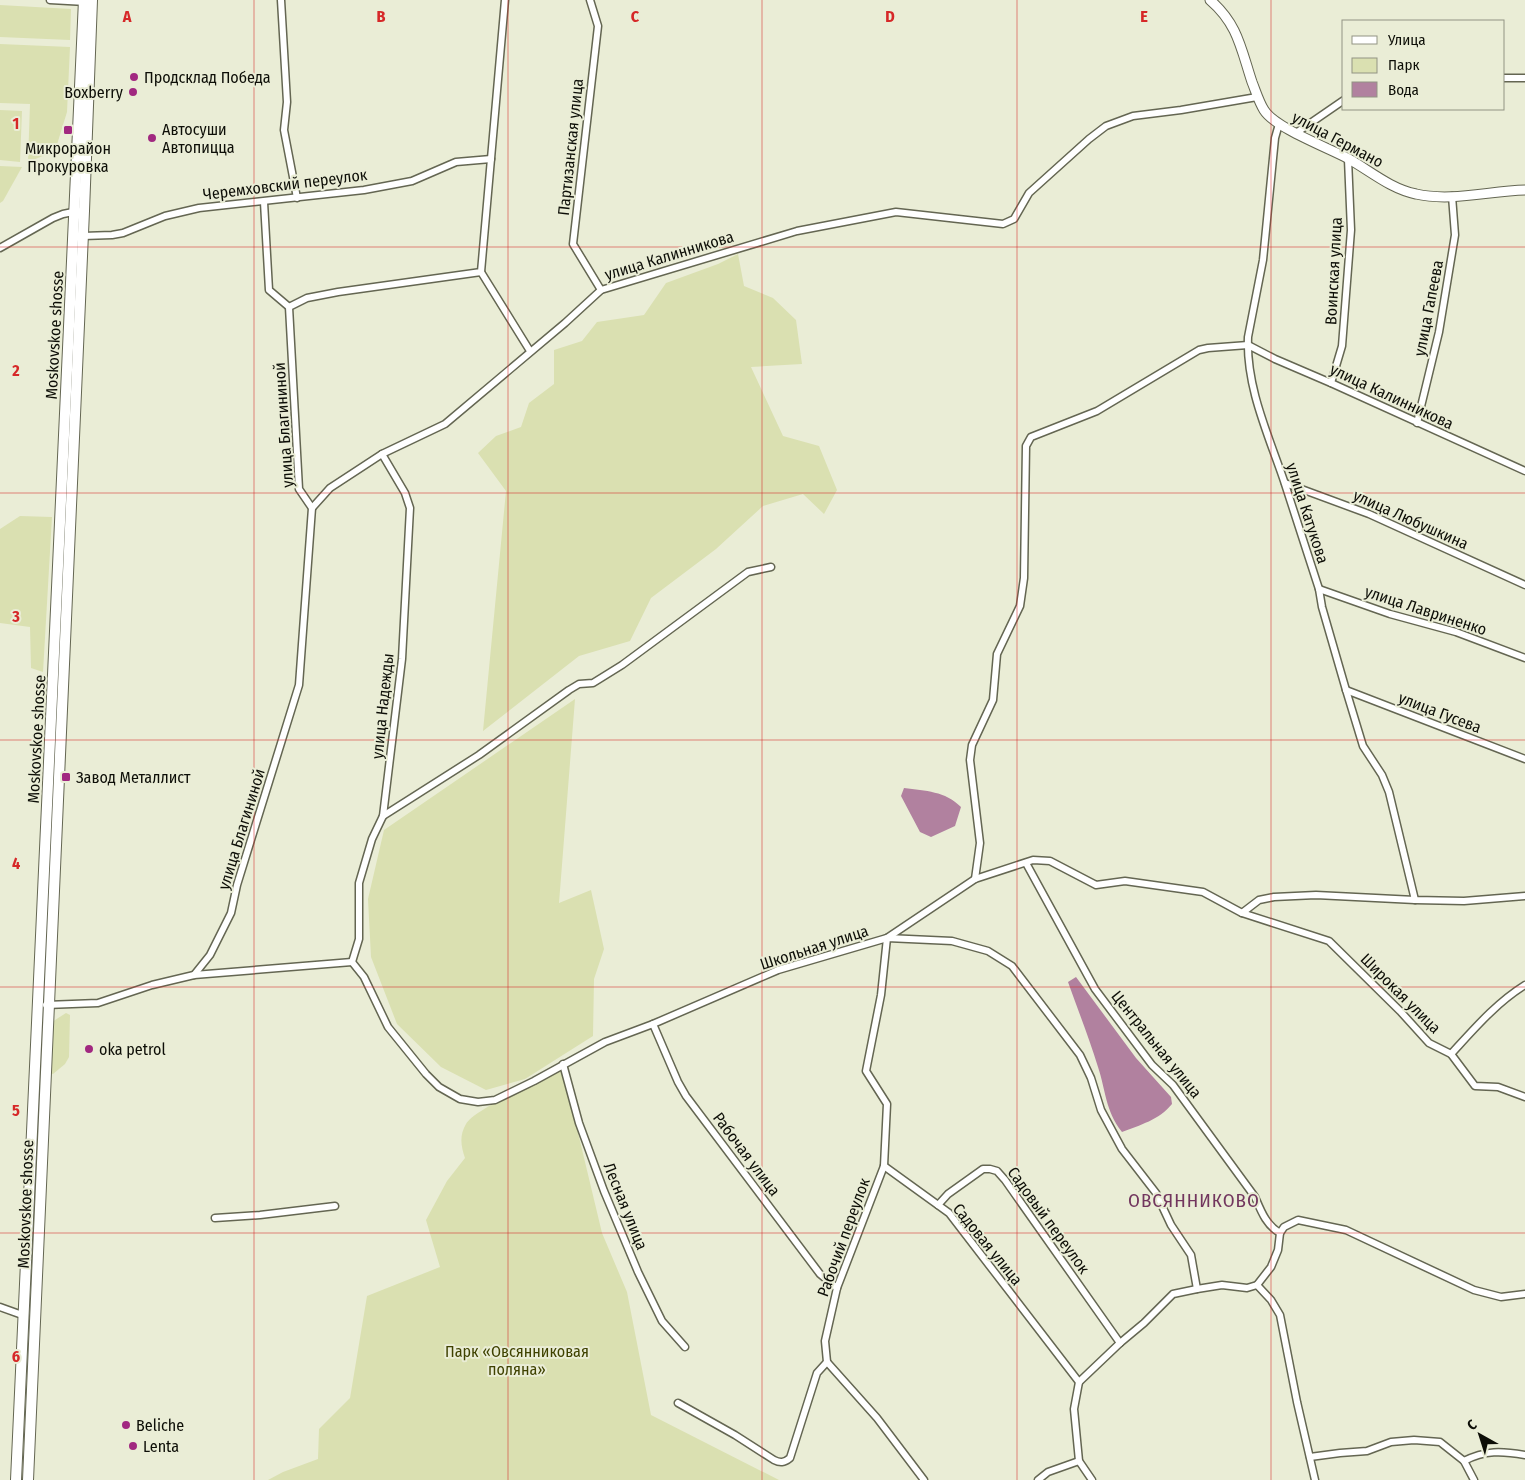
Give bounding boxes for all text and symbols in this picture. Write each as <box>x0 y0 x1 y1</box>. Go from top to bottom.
text: A <box>122 7 132 26</box>
text: B <box>377 7 386 26</box>
text: C <box>631 7 640 26</box>
text: D <box>885 7 895 26</box>
text: E <box>1140 7 1148 26</box>
legend <box>1342 20 1505 110</box>
text: Улица <box>1387 31 1426 49</box>
text: Парк <box>1388 56 1419 74</box>
place label: Продсклад Победа <box>144 68 271 87</box>
marker: Продсклад Победа <box>128 71 140 83</box>
street label: Партизанская улица <box>554 77 587 217</box>
text: Вода <box>1388 81 1419 99</box>
place label: Boxberry <box>64 83 124 102</box>
marker: Boxberry <box>127 86 139 98</box>
street label: улица Германо <box>1289 107 1387 171</box>
text: 1 <box>13 114 19 133</box>
place label: Автосуши Автопицца <box>162 120 235 157</box>
marker: Микрорайон Прокуровка <box>62 124 74 136</box>
marker: Автосуши Автопицца <box>146 132 158 144</box>
place label: Микрорайон Прокуровка <box>25 139 111 176</box>
street label: Черемховский переулок <box>202 165 369 204</box>
street label: Воинская улица <box>1321 216 1346 325</box>
street label: улица Калинникова <box>602 227 736 284</box>
street label: улица Гапеева <box>1410 258 1447 358</box>
street label: Moskovskoe shosse <box>42 270 67 400</box>
street label: улица Калинникова <box>1327 360 1457 433</box>
text: 2 <box>11 361 20 380</box>
street label: улица Благининой <box>270 362 297 488</box>
street label: улица Катукова <box>1282 460 1333 566</box>
street label: улица Любушкина <box>1350 486 1471 553</box>
street label: улица Лавриненко <box>1363 582 1489 639</box>
text: 3 <box>11 607 20 626</box>
street label: улица Надежды <box>368 652 397 760</box>
street label: Moskovskoe shosse <box>24 674 49 804</box>
street label: улица Гусева <box>1396 688 1484 737</box>
street label: улица Благининой <box>214 766 269 892</box>
place label: Завод Металлист <box>76 768 191 787</box>
marker: Завод Металлист <box>60 771 72 783</box>
text: 4 <box>12 854 20 873</box>
street label: Школьная улица <box>758 921 871 974</box>
street label: Широкая улица <box>1357 949 1445 1038</box>
street label: Центральная улица <box>1108 987 1206 1102</box>
place label: oka petrol <box>99 1040 166 1059</box>
marker: oka petrol <box>83 1043 95 1055</box>
text: 5 <box>12 1101 20 1120</box>
street label: Рабочая улица <box>709 1109 784 1200</box>
street label: Moskovskoe shosse <box>14 1139 37 1269</box>
street label: Лесная улица <box>599 1160 652 1253</box>
street label: Садовый переулок <box>1004 1163 1094 1278</box>
street label: Рабочий переулок <box>813 1175 874 1299</box>
district label: ОВСЯННИКОВО <box>1128 1189 1260 1212</box>
street label: Садовая улица <box>949 1200 1026 1289</box>
park label: Парк «Овсянниковая поляна» <box>445 1342 589 1379</box>
text: 6 <box>12 1347 20 1366</box>
north arrow <box>1455 1410 1505 1460</box>
place label: Beliche <box>136 1416 184 1435</box>
text: С <box>1464 1416 1481 1434</box>
marker: Beliche <box>120 1419 132 1431</box>
place label: Lenta <box>143 1437 179 1456</box>
marker: Lenta <box>127 1440 139 1452</box>

